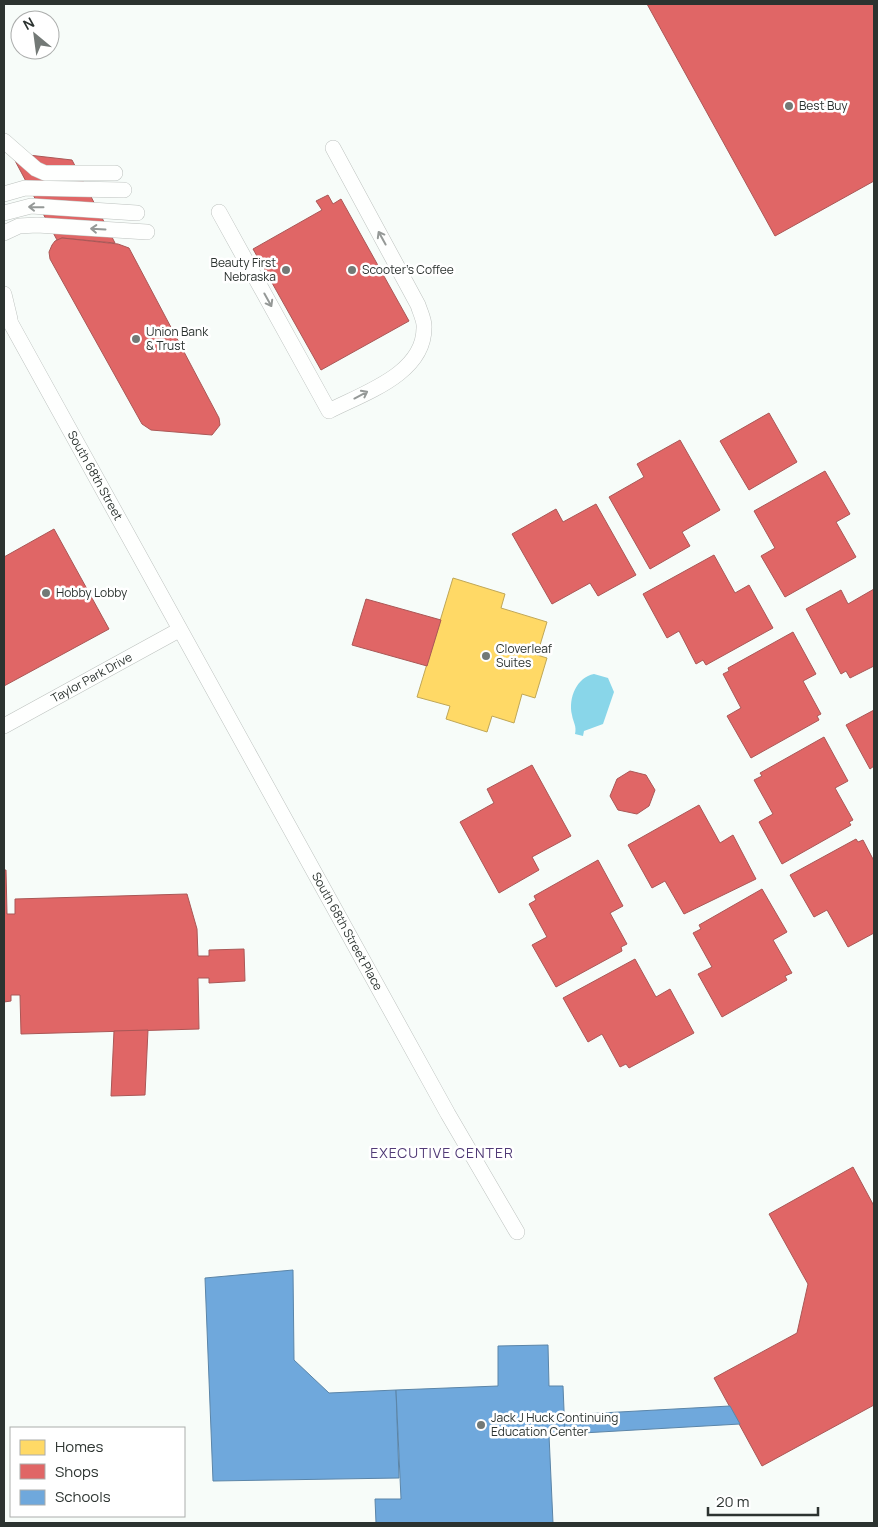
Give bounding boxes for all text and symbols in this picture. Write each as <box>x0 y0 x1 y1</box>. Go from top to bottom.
north arrow <box>10 10 60 60</box>
text: N <box>19 12 37 34</box>
place label: Best Buy <box>799 97 848 114</box>
marker: Best Buy <box>783 100 795 112</box>
one-way arrow <box>28 202 44 212</box>
one-way arrow <box>91 224 107 233</box>
one-way arrow <box>377 231 387 246</box>
place label: Beauty First Nebraska <box>211 254 276 285</box>
place label: Scooter's Coffee <box>362 261 454 278</box>
marker: Beauty First Nebraska <box>280 264 292 276</box>
marker: Scooter's Coffee <box>346 264 358 276</box>
one-way arrow <box>263 293 273 308</box>
place label: Union Bank & Trust <box>146 323 209 354</box>
marker: Union Bank & Trust <box>130 333 142 345</box>
one-way arrow <box>353 389 368 399</box>
street label: South 68th Street <box>64 427 127 523</box>
place label: Hobby Lobby <box>56 584 128 601</box>
marker: Hobby Lobby <box>40 587 52 599</box>
place label: Cloverleaf Suites <box>496 640 553 671</box>
street label: Taylor Park Drive <box>48 648 135 707</box>
marker: Cloverleaf Suites <box>480 650 492 662</box>
street label: South 68th Street Place <box>308 869 387 993</box>
district label: EXECUTIVE CENTER <box>370 1143 514 1162</box>
place label: Jack J Huck Continuing Education Center <box>491 1409 618 1440</box>
marker: Jack J Huck Continuing Education Center <box>475 1419 487 1431</box>
legend <box>10 1427 185 1517</box>
text: Homes <box>55 1436 104 1457</box>
text: Shops <box>55 1461 99 1482</box>
scale bar <box>708 1484 818 1516</box>
text: Schools <box>55 1486 111 1507</box>
text: 20 m <box>716 1491 749 1512</box>

